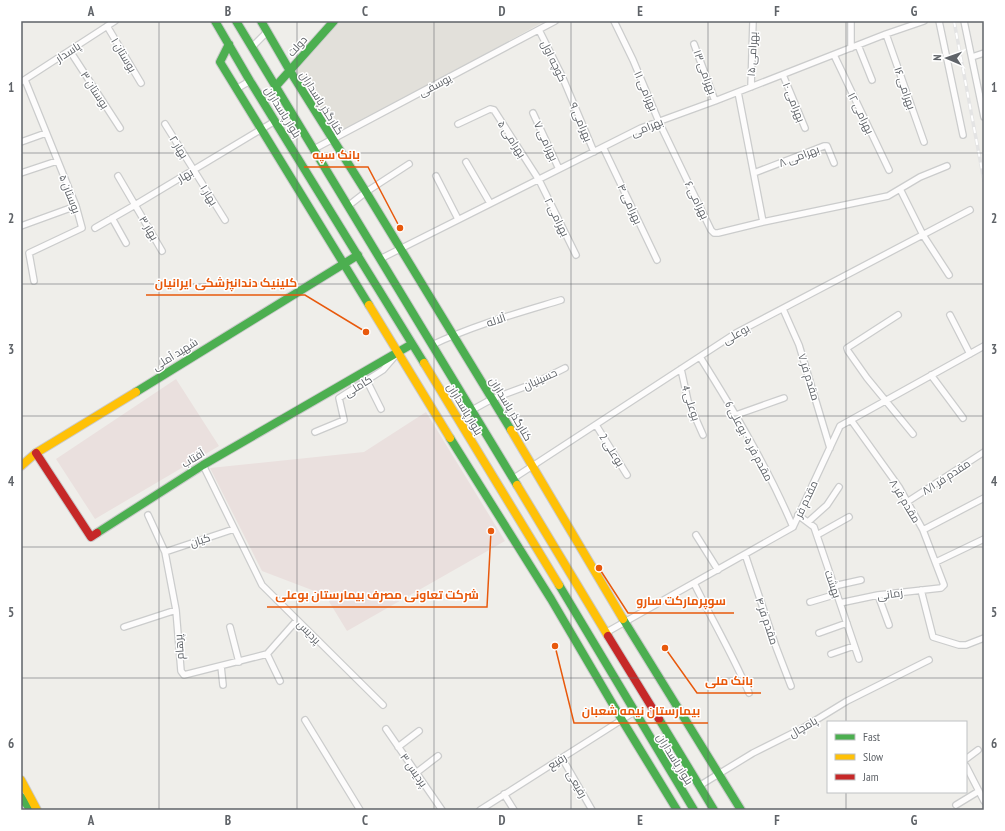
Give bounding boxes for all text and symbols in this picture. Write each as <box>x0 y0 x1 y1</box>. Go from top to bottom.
text: A <box>87 3 95 20</box>
text: B <box>225 3 231 20</box>
text: C <box>362 3 368 20</box>
text: D <box>499 3 506 20</box>
text: E <box>637 3 643 20</box>
text: F <box>774 3 780 20</box>
text: G <box>911 3 918 20</box>
street label: بهرامی ۱۵ <box>744 31 760 77</box>
street label: دولت <box>284 33 310 59</box>
street label: بوستان ۱ <box>108 35 140 75</box>
street label: کوچه اول <box>538 38 570 84</box>
north arrow <box>927 38 967 78</box>
street label: پاسدار <box>52 39 83 66</box>
street label: بهرامی ۱۳ <box>690 48 720 96</box>
text: N <box>930 54 944 61</box>
street label: بهرامی ۱۶ <box>891 65 919 111</box>
street label: بوستان ۳ <box>78 69 112 111</box>
street label: کنارگذر پاسداران <box>297 69 347 137</box>
street label: بهرامی ۱۱ <box>631 69 661 113</box>
street label: یوسفی <box>416 71 454 99</box>
text: 1 <box>8 79 14 96</box>
text: 1 <box>991 79 997 96</box>
street label: بهرامی ۱۰ <box>780 80 808 124</box>
street label: بلوار پاسداران <box>262 84 304 140</box>
street label: بهرامی ۱۲ <box>845 90 877 136</box>
street label: بهرامی ۹ <box>566 100 596 144</box>
street label: بهرامی <box>629 114 665 140</box>
street label: بهرامی ۵ <box>495 118 529 160</box>
street label: بهرامی ۷ <box>531 119 561 163</box>
street label: بهار ۲ <box>167 133 191 161</box>
street label: بهرامی ۸ <box>777 142 821 170</box>
callout: بانک سپه <box>304 143 368 167</box>
text: بانک سپه <box>312 147 360 164</box>
street label: بهار <box>174 165 196 186</box>
street label: بوستان ۵ <box>56 173 84 215</box>
street label: بهرامی ۶ <box>682 179 712 221</box>
street label: بهار ۱ <box>197 182 221 208</box>
street label: بهرامی ۴ <box>615 182 645 226</box>
street label: بهرامی ۲ <box>542 195 572 239</box>
text: 2 <box>8 210 14 227</box>
text: 2 <box>991 210 997 227</box>
street label: بهار ۳ <box>136 213 162 243</box>
callout: کلینیک دندانپزشکی ایرانیان <box>146 271 305 295</box>
text: کلینیک دندانپزشکی ایرانیان <box>155 275 297 292</box>
street label: آلاله <box>485 310 507 330</box>
street label: بوعلی <box>720 321 752 347</box>
street label: شهید آملی <box>150 335 200 373</box>
text: 3 <box>8 341 14 358</box>
text: 3 <box>991 341 997 358</box>
street label: مقدم فر ۷ <box>794 352 823 402</box>
street label: حسینیان <box>521 365 559 393</box>
street label: کاملی <box>341 372 375 400</box>
street label: کنارگذر پاسداران <box>486 374 536 444</box>
street label: بلوار پاسداران <box>444 380 486 438</box>
street label: بوعلی 4 <box>679 384 703 422</box>
street label: مقدم فر ۵- بوعلی 6 <box>721 399 776 484</box>
street label: بوعلی 2 <box>596 431 628 469</box>
street label: آفتاب <box>179 445 207 471</box>
street label: مقدم فر ۸/۱ <box>919 456 973 499</box>
text: 4 <box>8 473 15 490</box>
text: 4 <box>991 473 998 490</box>
street label: مقدم فر ۸ <box>886 477 923 526</box>
street label: مقدم فر <box>791 478 822 521</box>
street label: کیان <box>188 530 212 550</box>
street label: بهشت <box>822 568 844 600</box>
callout: شرکت تعاونی مصرف بیمارستان بوعلی <box>267 583 487 607</box>
street label: زمانی <box>876 585 904 603</box>
text: شرکت تعاونی مصرف بیمارستان بوعلی <box>275 587 479 603</box>
callout: سوپرمارکت سارو <box>628 589 734 613</box>
text: سوپرمارکت سارو <box>636 593 726 610</box>
street label: مقدم فر ۴ <box>751 596 782 647</box>
text: 5 <box>8 604 14 621</box>
text: 5 <box>991 604 997 621</box>
street label: پردیس <box>294 617 324 647</box>
street label: پرهام <box>171 634 188 660</box>
callout: بانک ملی <box>697 669 761 693</box>
text: بانک ملی <box>705 673 753 689</box>
callout: بیمارستان نیمه شعبان <box>574 699 708 723</box>
text: بیمارستان نیمه شعبان <box>582 703 700 719</box>
street label: پامچال <box>786 713 820 741</box>
legend <box>827 721 967 793</box>
text: Fast <box>863 729 881 744</box>
street label: بلوار پاسداران <box>654 731 696 787</box>
text: 6 <box>8 735 14 752</box>
text: 6 <box>991 735 997 752</box>
text: Slow <box>863 749 884 764</box>
street label: پردیس ۳ <box>397 750 431 790</box>
street label: رفیع <box>545 750 570 773</box>
street label: رفیعی <box>564 768 590 800</box>
text: Jam <box>862 769 879 784</box>
text: A <box>87 812 95 829</box>
text: B <box>225 812 231 829</box>
text: C <box>362 812 368 829</box>
text: D <box>499 812 506 829</box>
text: E <box>637 812 643 829</box>
text: F <box>774 812 780 829</box>
text: G <box>911 812 918 829</box>

